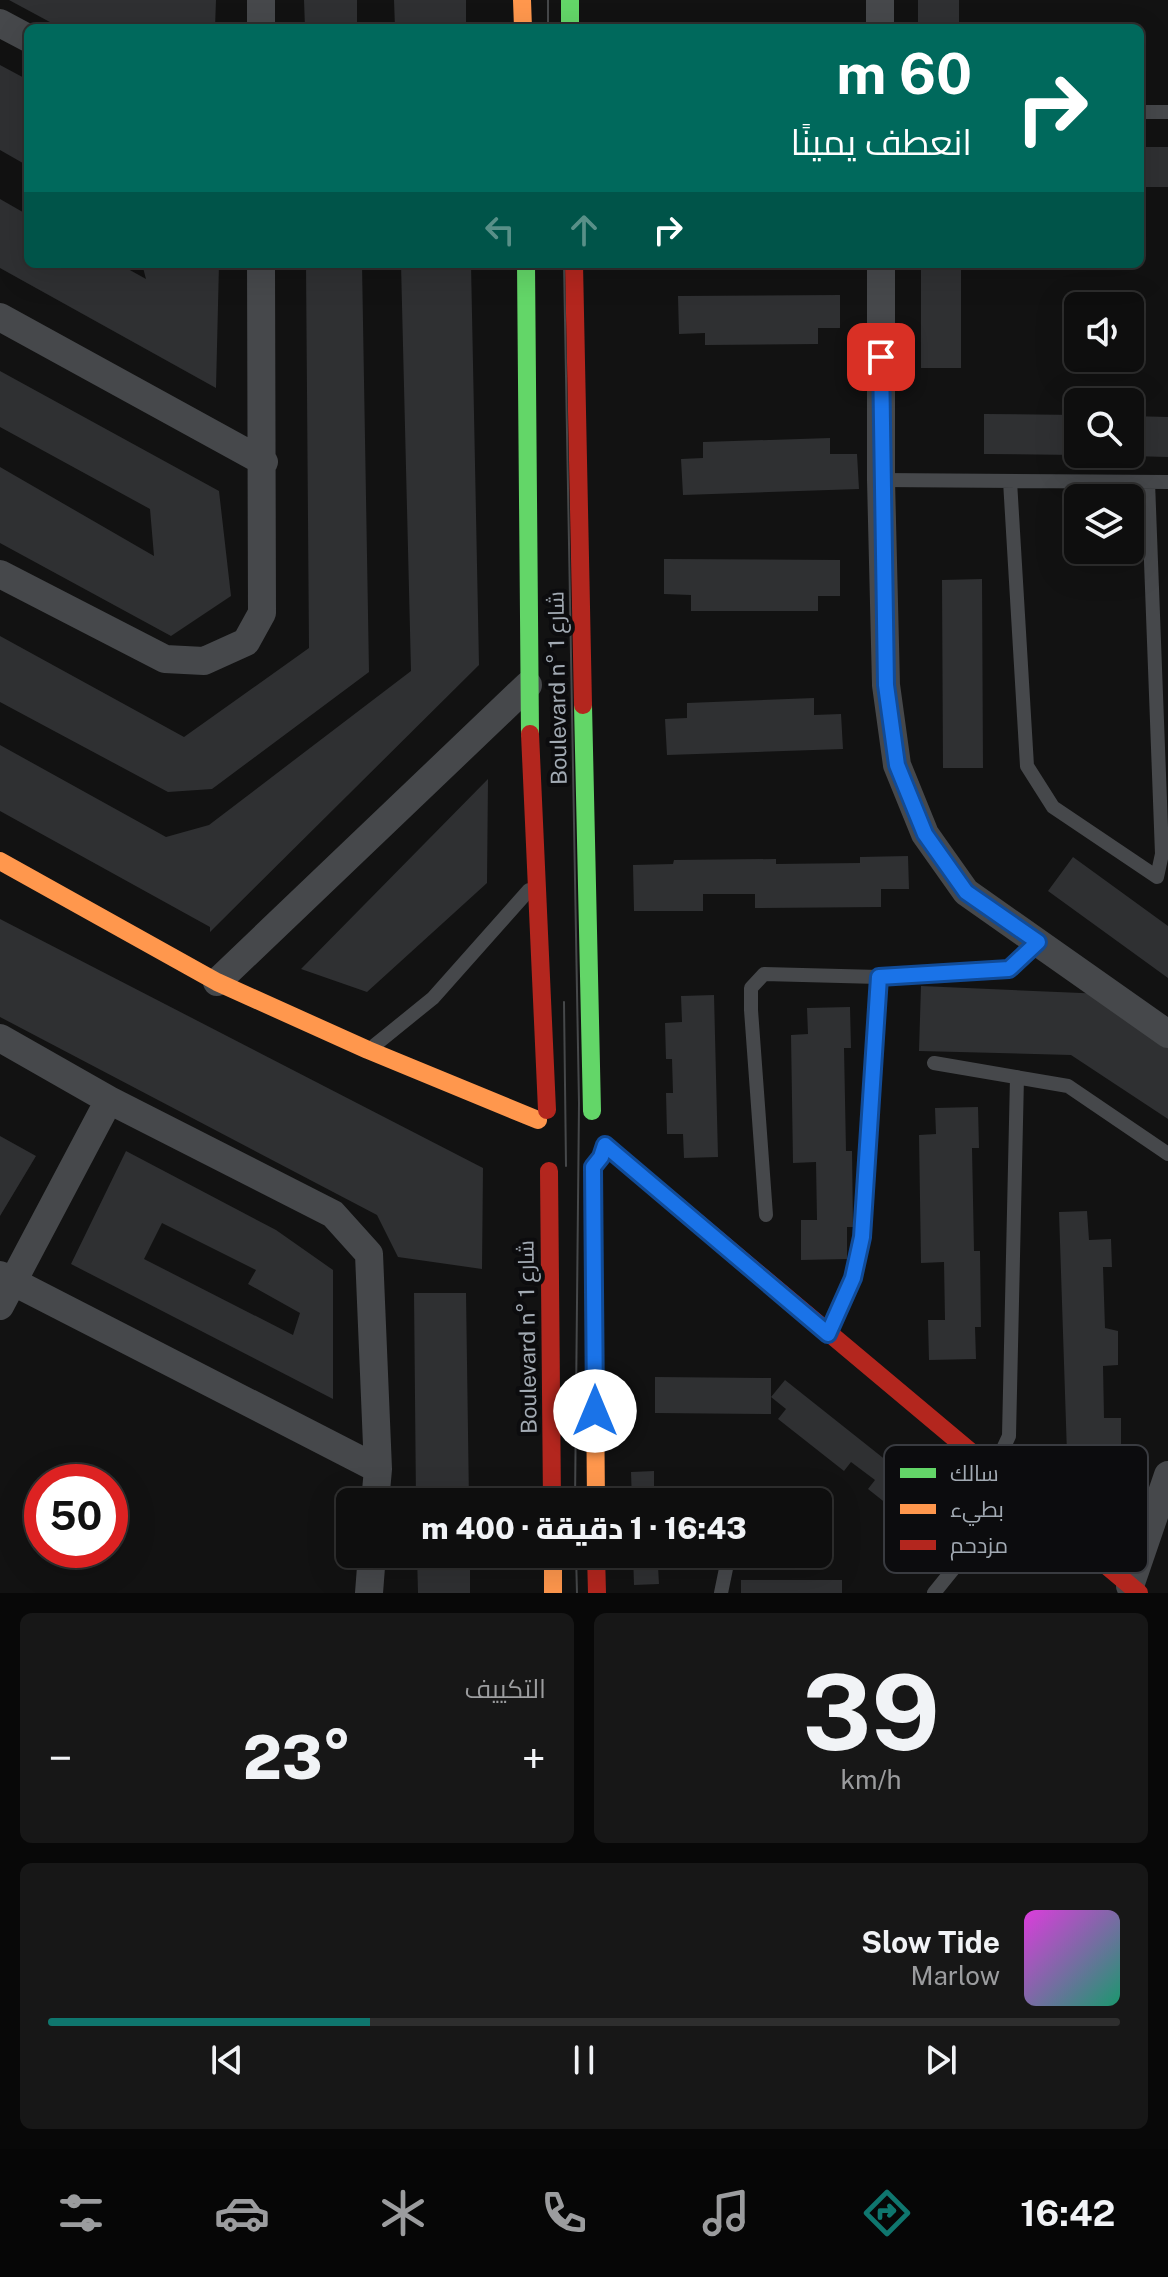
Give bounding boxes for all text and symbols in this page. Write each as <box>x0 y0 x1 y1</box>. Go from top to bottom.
text: 60 m <box>836 41 972 107</box>
icon: right <box>1000 56 1104 160</box>
text: انعطف يمينًا <box>790 121 972 163</box>
icon: left <box>478 208 522 252</box>
icon: ahead <box>562 208 606 252</box>
icon: right <box>646 208 690 252</box>
map controls <box>1064 292 1144 564</box>
button: sound <box>1064 292 1144 372</box>
pin <box>847 323 915 391</box>
icon: arrive <box>859 335 903 379</box>
button: search <box>1064 388 1144 468</box>
button: layers <box>1064 484 1144 564</box>
street label: Boulevard n° شارع 1 <box>542 591 574 785</box>
street label: Boulevard n° شارع 1 <box>512 1240 544 1434</box>
position arrow <box>553 1369 637 1453</box>
legend <box>884 1445 1148 1573</box>
text: سالك <box>950 1460 999 1486</box>
speed limit sign: 50 <box>24 1464 128 1568</box>
text: بطيء <box>950 1496 1004 1526</box>
text: 16:43 · 1 دقيقة · 400 m <box>421 1510 747 1546</box>
text: مزدحم <box>950 1532 1008 1561</box>
text: 39 <box>802 1651 940 1773</box>
text: التكييف <box>464 1673 546 1704</box>
text: 23° <box>243 1722 351 1793</box>
text: − <box>48 1732 72 1784</box>
text: + <box>522 1732 546 1784</box>
text: km/h <box>840 1764 902 1795</box>
text: Slow Tide <box>861 1924 1000 1960</box>
text: Marlow <box>910 1960 1000 1991</box>
icon: previous <box>205 2038 249 2082</box>
icon: pause <box>562 2038 606 2082</box>
icon: next <box>919 2038 963 2082</box>
icon: filters <box>53 2185 109 2241</box>
icon: car <box>214 2185 270 2241</box>
icon: climate <box>375 2185 431 2241</box>
icon: phone <box>536 2185 592 2241</box>
icon: music <box>698 2185 754 2241</box>
icon: directions <box>859 2185 915 2241</box>
text: 16:42 <box>1020 2192 1115 2234</box>

